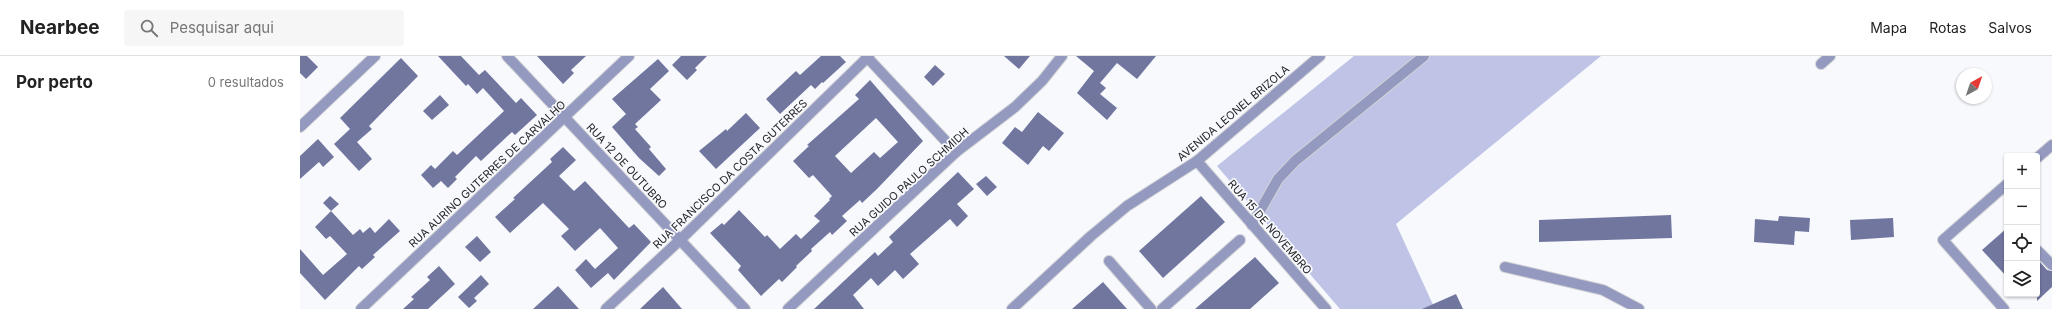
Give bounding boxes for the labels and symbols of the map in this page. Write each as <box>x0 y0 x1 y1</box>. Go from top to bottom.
street label: AVENIDA LEONEL BRIZOLA <box>1174 62 1292 164</box>
north arrow <box>1956 68 1992 104</box>
street label: RUA FRANCISCO DA COSTA GUTERRES <box>650 96 810 252</box>
street label: RUA AURINO GUTERRES DE CARVALHO <box>406 97 568 251</box>
street label: RUA 12 DE OUTUBRO <box>584 120 670 212</box>
street label: RUA GUIDO PAULO SCHMIDH <box>846 125 972 239</box>
street label: RUA 15 DE NOVEMBRO <box>1225 177 1315 277</box>

